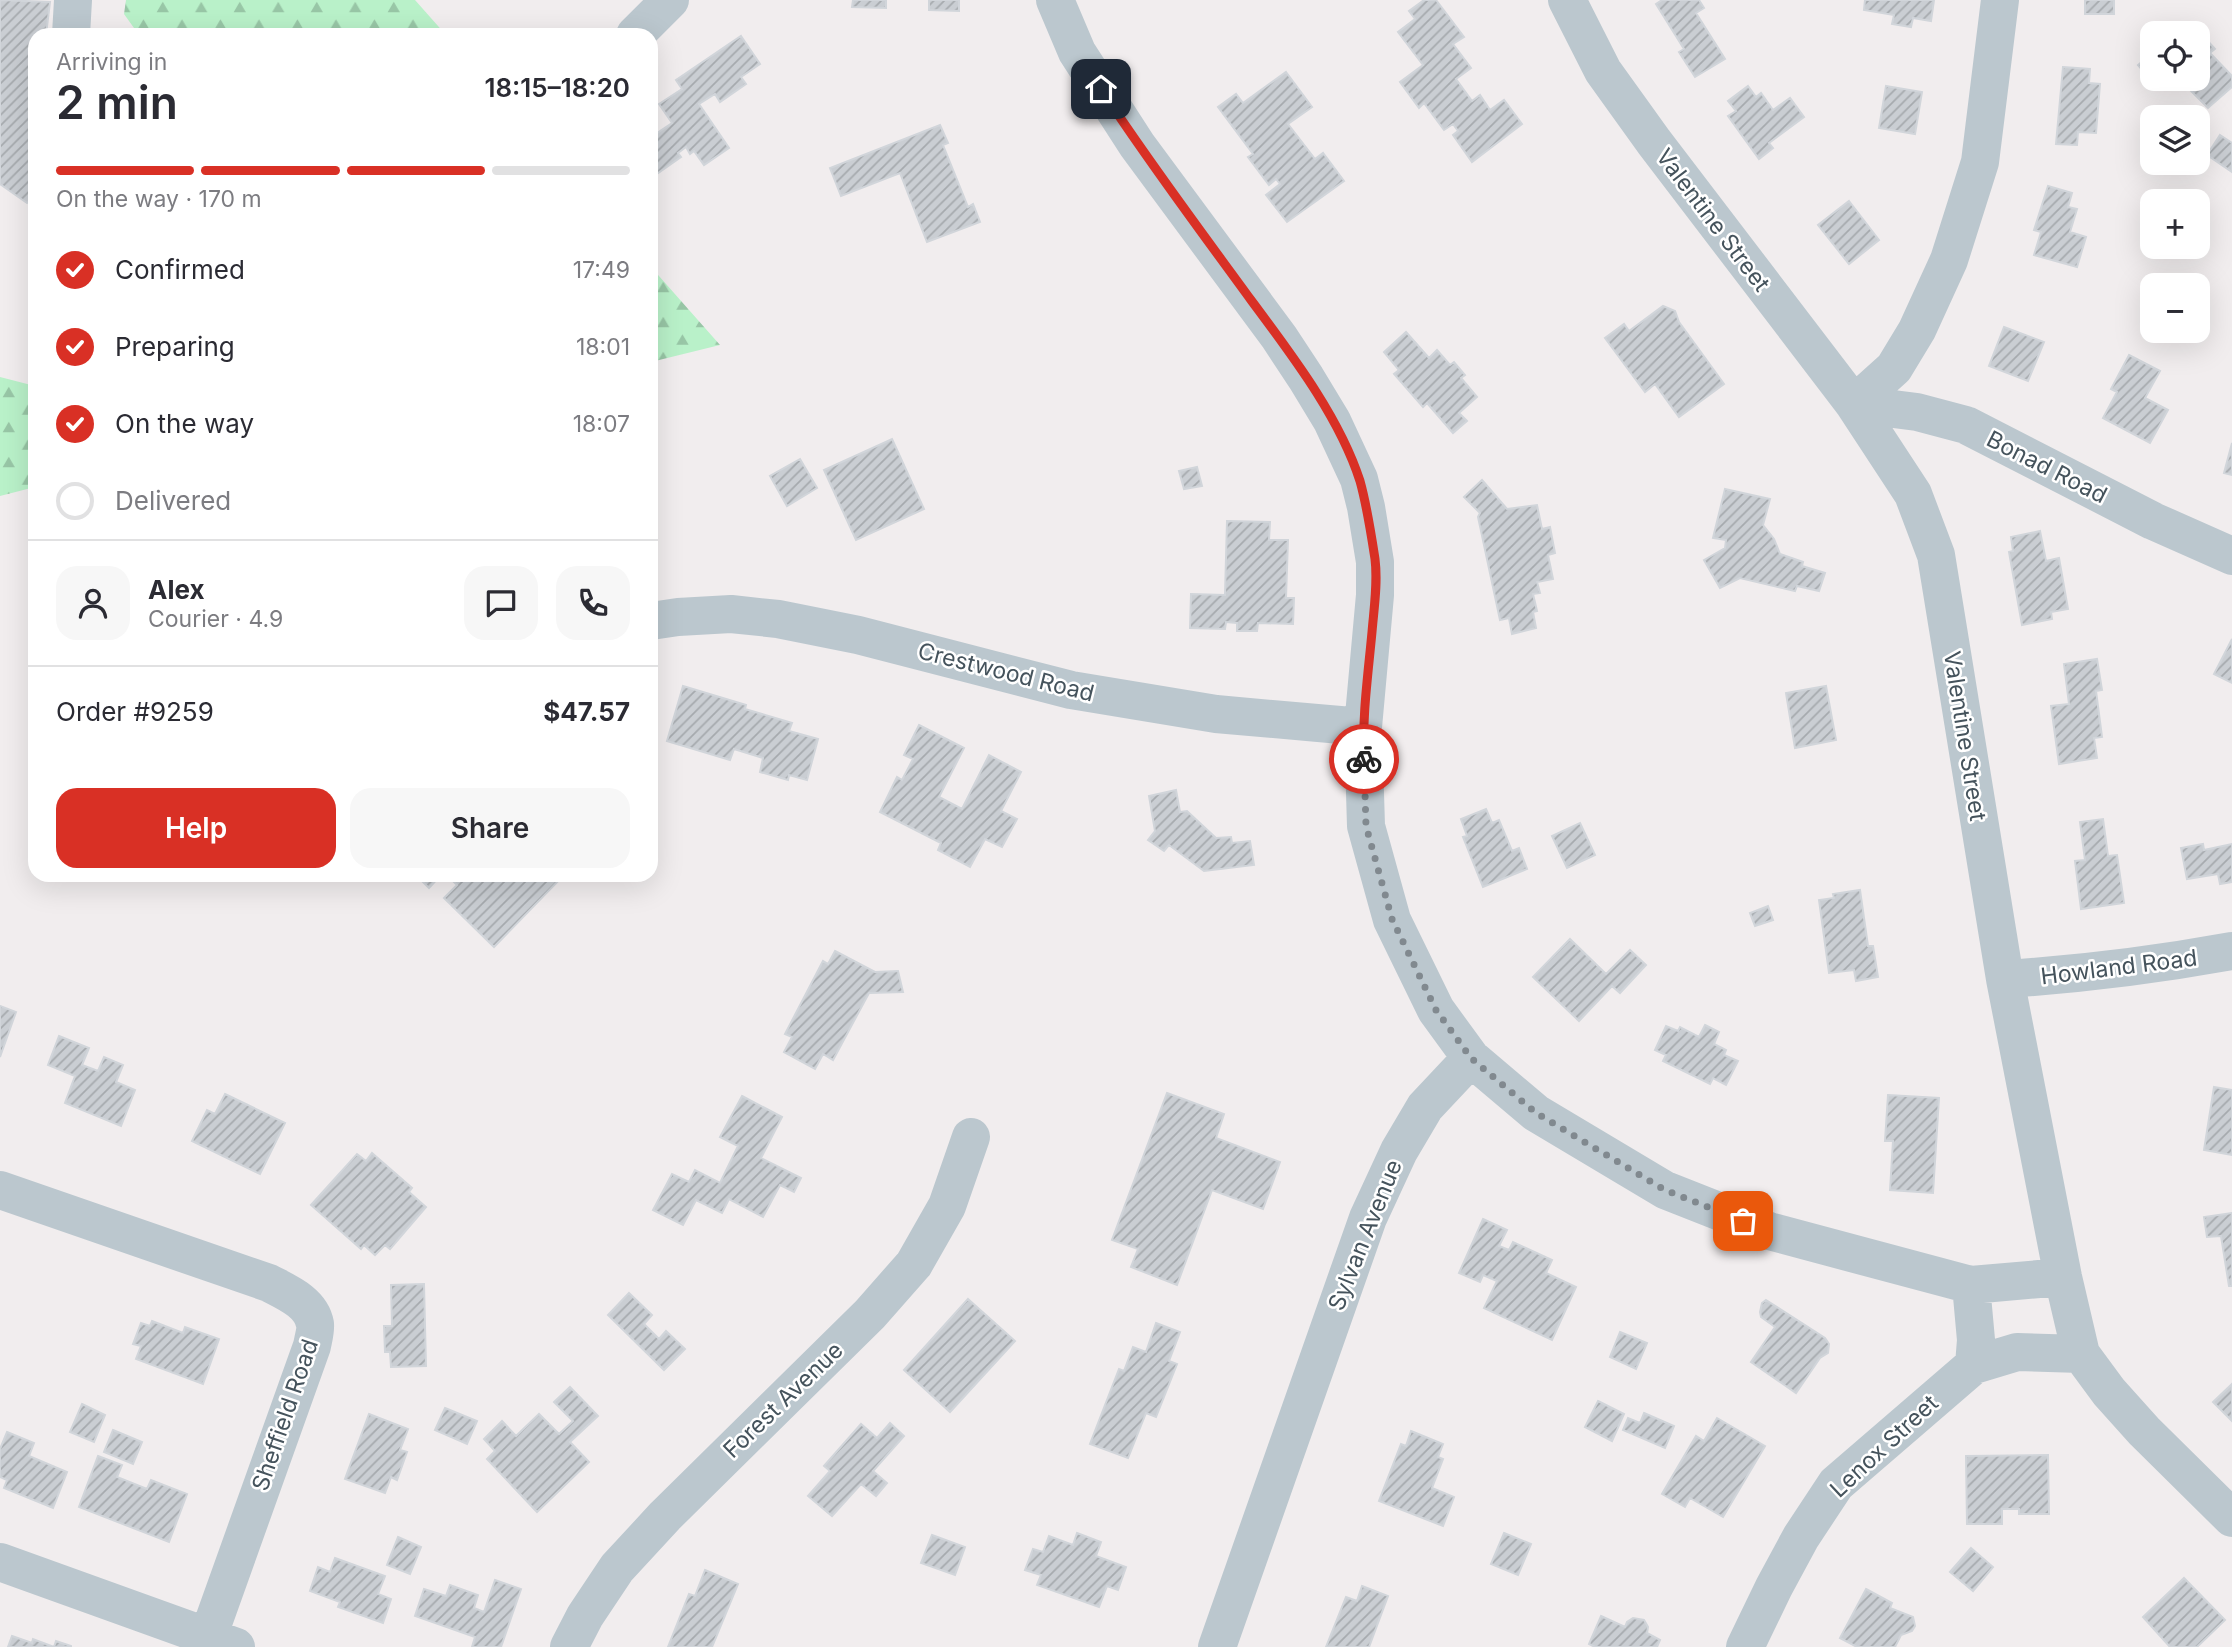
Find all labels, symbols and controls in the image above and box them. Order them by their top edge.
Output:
map controls [2140,21,2210,343]
button: locate [2140,21,2210,91]
text: Arriving in [56,48,167,76]
pin [1071,59,1131,119]
icon: home [1082,70,1120,108]
text: 18:15–18:20 [484,72,630,103]
text: 2 min [56,74,178,130]
button: layers [2140,105,2210,175]
street label: Valentine Street [1650,143,1776,297]
text: On the way · 170 m [56,185,262,213]
button: + [2140,189,2210,259]
icon: check [56,251,94,289]
text: Confirmed [115,254,245,285]
text: 17:49 [573,256,630,284]
button: − [2140,273,2210,343]
icon: check [56,328,94,366]
text: Preparing [115,331,235,362]
text: 18:01 [576,333,630,361]
icon: check [56,405,94,443]
text: On the way [115,408,254,439]
text: 18:07 [573,410,630,438]
street label: Bonad Road [1982,425,2112,509]
text: Delivered [115,485,231,516]
button: person [56,566,130,640]
button: chat [464,566,538,640]
button: phone [556,566,630,640]
text: Alex [148,574,205,605]
text: Courier · 4.9 [148,605,283,633]
street label: Crestwood Road [915,637,1097,707]
street label: Valentine Street [1938,649,1992,823]
text: Order #9259 [56,696,214,727]
text: $47.57 [543,696,630,727]
courier [1329,724,1399,794]
icon: bike [1345,740,1383,778]
button: Help [56,788,336,868]
button: Share [350,788,630,868]
street label: Howland Road [2039,944,2199,990]
street label: Sylvan Avenue [1322,1156,1408,1314]
pin [1713,1191,1773,1251]
icon: bag [1724,1202,1762,1240]
street label: Sheffield Road [246,1336,324,1494]
street label: Forest Avenue [717,1336,849,1464]
street label: Lenox Street [1824,1389,1944,1503]

